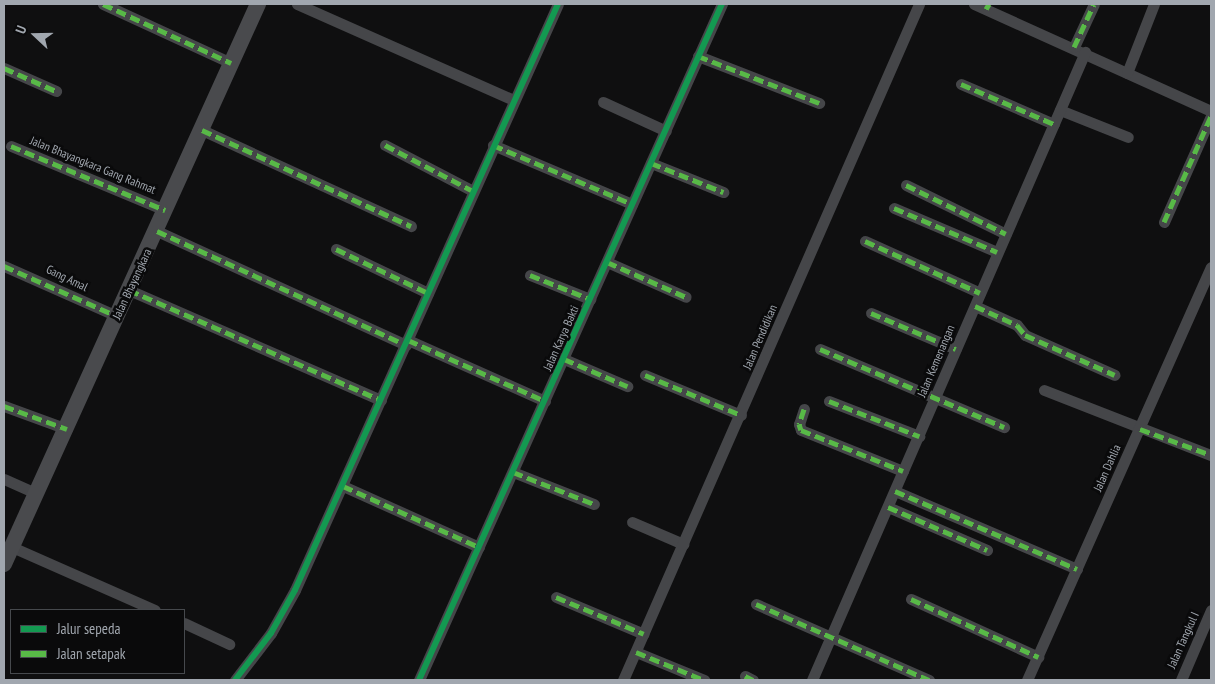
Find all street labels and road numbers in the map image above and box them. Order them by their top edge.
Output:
street label: Jalan Bhayangkara Gang Rahmat [28,133,158,197]
street label: Jalan Bhayangkara [109,246,155,322]
street label: Gang Amal [44,262,90,294]
street label: Jalan Karya Bakti [540,303,582,373]
street label: Jalan Pendidikan [740,303,780,371]
street label: Jalan Kemenangan [914,323,958,399]
street label: Jalan Dahlia [1090,442,1124,494]
street label: Jalan Tangkul I [1164,609,1202,671]

